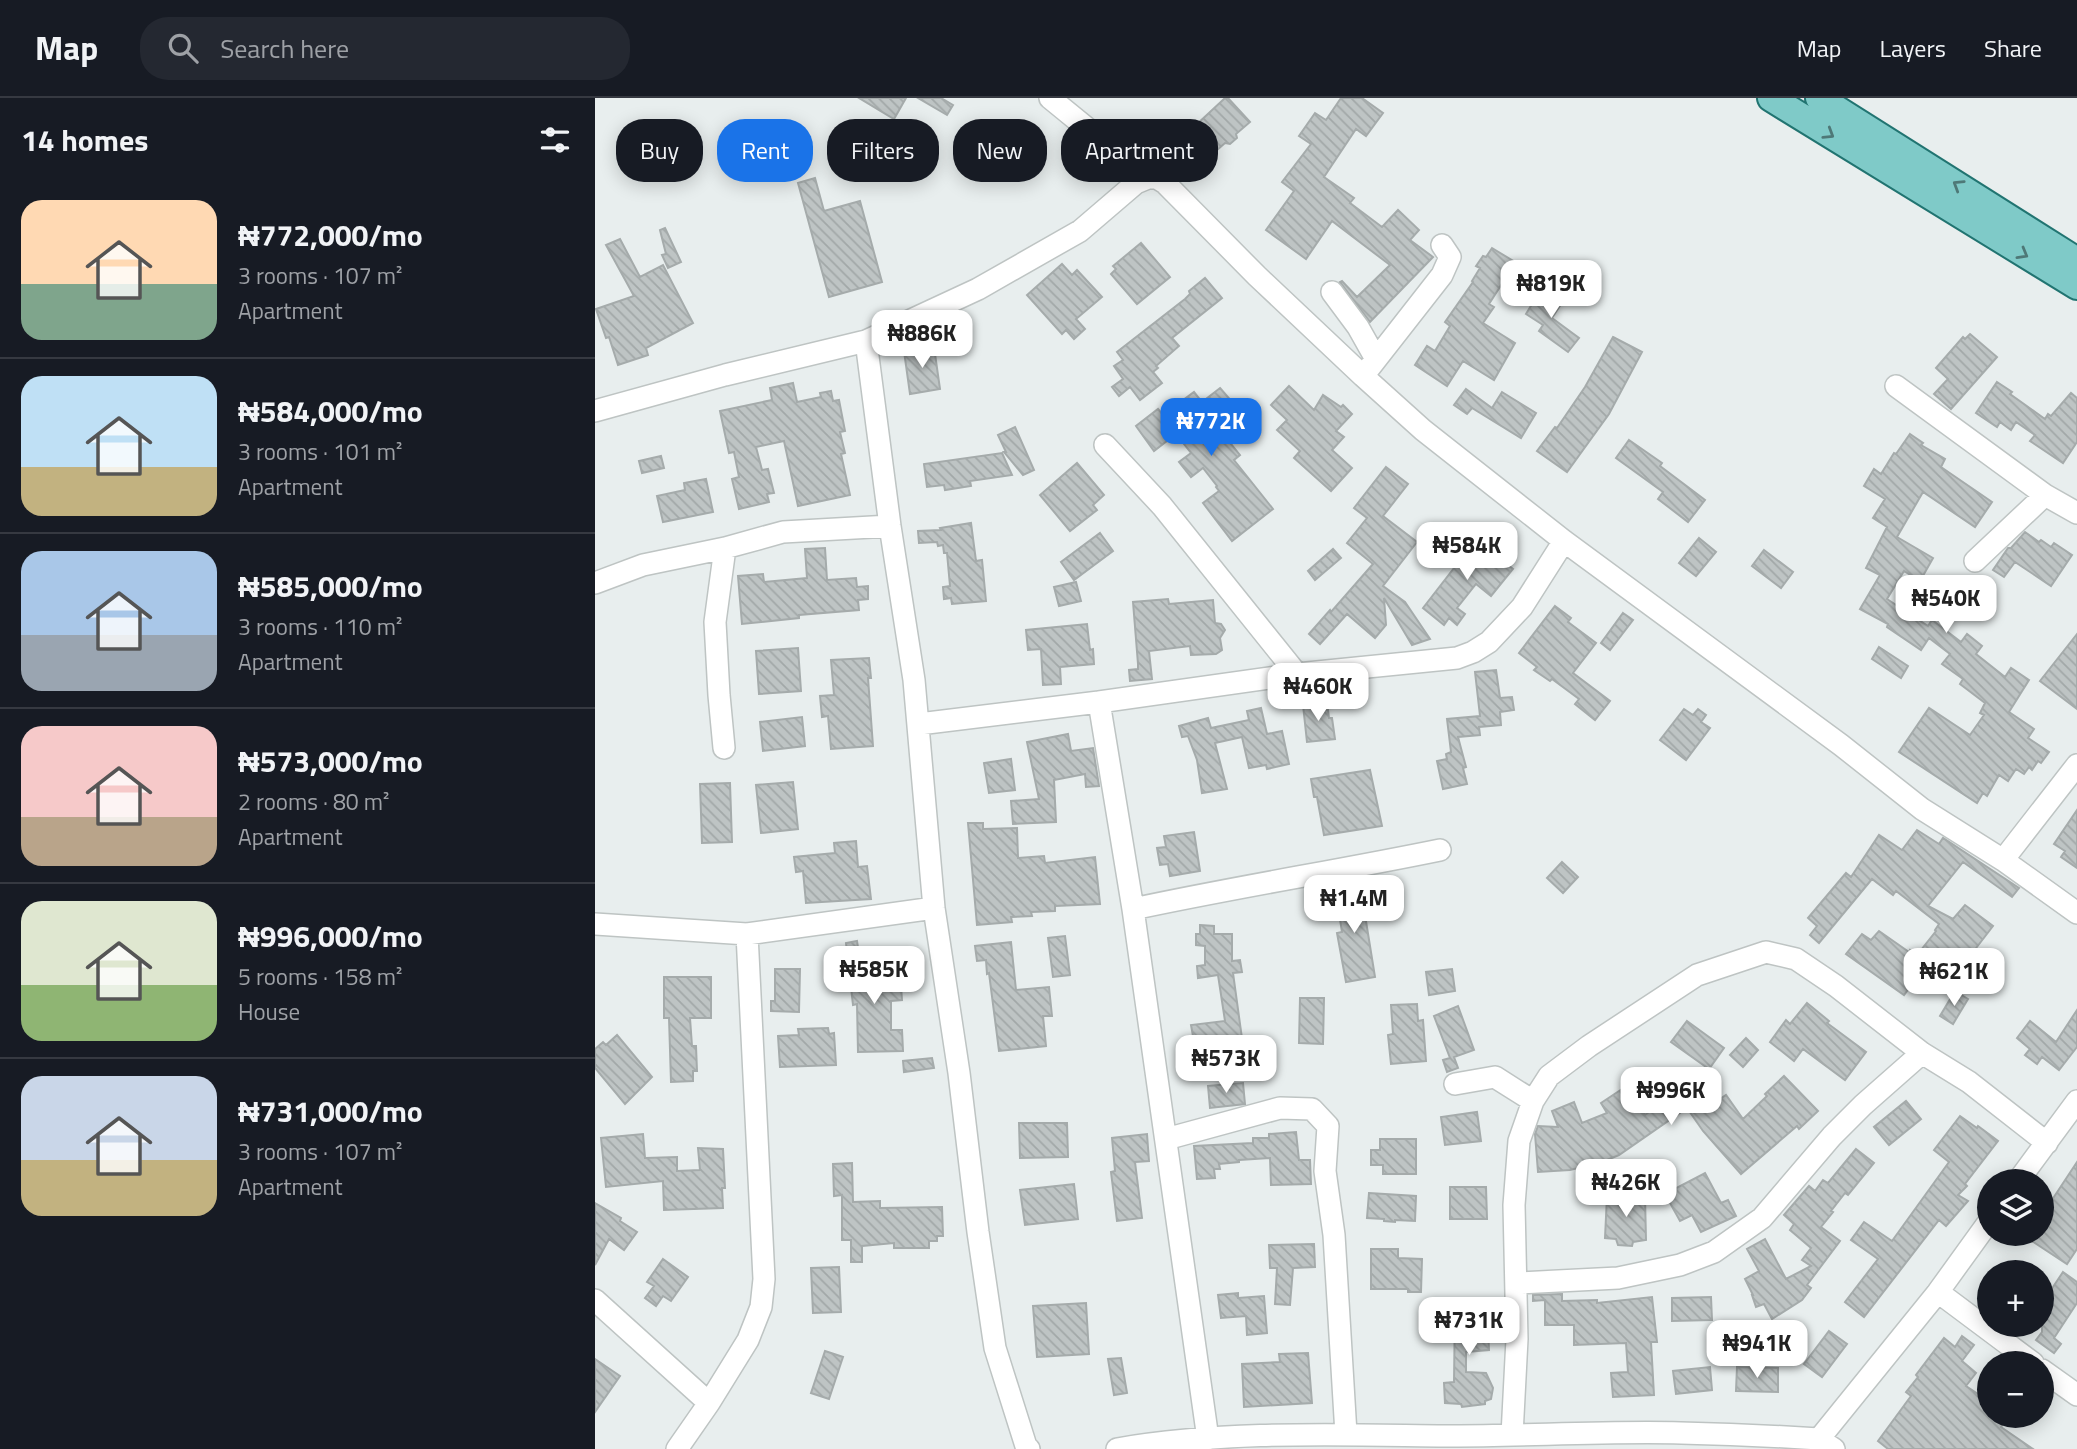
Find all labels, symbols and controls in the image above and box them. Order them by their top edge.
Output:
search box [140,17,630,80]
text: Map [35,23,98,73]
icon: search [164,29,202,67]
text: Search here [220,29,349,68]
text: Map [1797,30,1842,66]
text: Layers [1880,30,1946,66]
text: Share [1984,30,2042,66]
text: 14 homes [21,117,148,163]
chip: Buy [616,119,703,182]
chip: Rent [717,119,813,182]
chip: Filters [827,119,939,182]
chip: New [953,119,1047,182]
chip: Apartment [1061,119,1218,182]
icon: filters [536,121,574,159]
one-way arrow [1822,126,1835,139]
one-way arrow [1952,180,1965,193]
text: ₦772,000/mo [238,212,423,258]
icon: home [77,228,161,312]
one-way arrow [2015,245,2028,258]
text: 3 rooms · 107 m² [238,258,402,293]
pin: ₦819K [1502,260,1600,320]
text: ₦819K [1517,265,1585,300]
text: Apartment [238,293,343,328]
pin: ₦886K [873,310,971,370]
text: ₦886K [888,315,956,350]
text: ₦584,000/mo [238,388,423,434]
pin: ₦772K [1162,398,1260,458]
text: ₦772K [1177,403,1245,438]
icon: home [77,404,161,488]
text: 3 rooms · 101 m² [238,434,402,469]
text: Apartment [238,469,343,504]
pin: ₦584K [1418,522,1516,582]
text: ₦584K [1433,527,1501,562]
text: ₦585,000/mo [238,563,423,609]
pin: ₦540K [1897,575,1995,635]
icon: home [77,579,161,663]
text: ₦540K [1912,580,1980,615]
text: 3 rooms · 110 m² [238,609,402,644]
text: Apartment [238,644,343,679]
pin: ₦460K [1269,664,1367,723]
text: ₦460K [1284,668,1352,703]
text: ₦573,000/mo [238,738,423,784]
icon: home [77,754,161,838]
text: 2 rooms · 80 m² [238,784,389,819]
text: Apartment [238,819,343,854]
pin: ₦1.4M [1305,876,1403,935]
text: ₦1.4M [1320,880,1388,915]
text: ₦996,000/mo [238,913,423,959]
icon: home [77,929,161,1013]
pin: ₦585K [825,946,923,1006]
pin: ₦621K [1905,948,2003,1008]
text: ₦585K [840,951,908,986]
text: ₦621K [1920,953,1988,988]
text: 5 rooms · 158 m² [238,959,402,994]
text: House [238,994,300,1029]
pin: ₦573K [1177,1035,1275,1095]
text: ₦573K [1192,1040,1260,1075]
pin: ₦996K [1622,1068,1720,1127]
text: ₦996K [1637,1072,1705,1107]
text: ₦731,000/mo [238,1088,423,1134]
icon: home [77,1104,161,1188]
text: 3 rooms · 107 m² [238,1134,402,1169]
pin: ₦426K [1577,1160,1675,1219]
text: ₦426K [1592,1164,1660,1199]
text: Apartment [238,1169,343,1204]
map controls [1977,1169,2054,1428]
button: layers [1977,1169,2054,1246]
button: + [1977,1260,2054,1337]
pin: ₦731K [1420,1298,1518,1357]
text: ₦731K [1435,1302,1503,1337]
pin: ₦941K [1708,1320,1806,1380]
text: ₦941K [1723,1325,1791,1360]
button: − [1977,1351,2054,1428]

